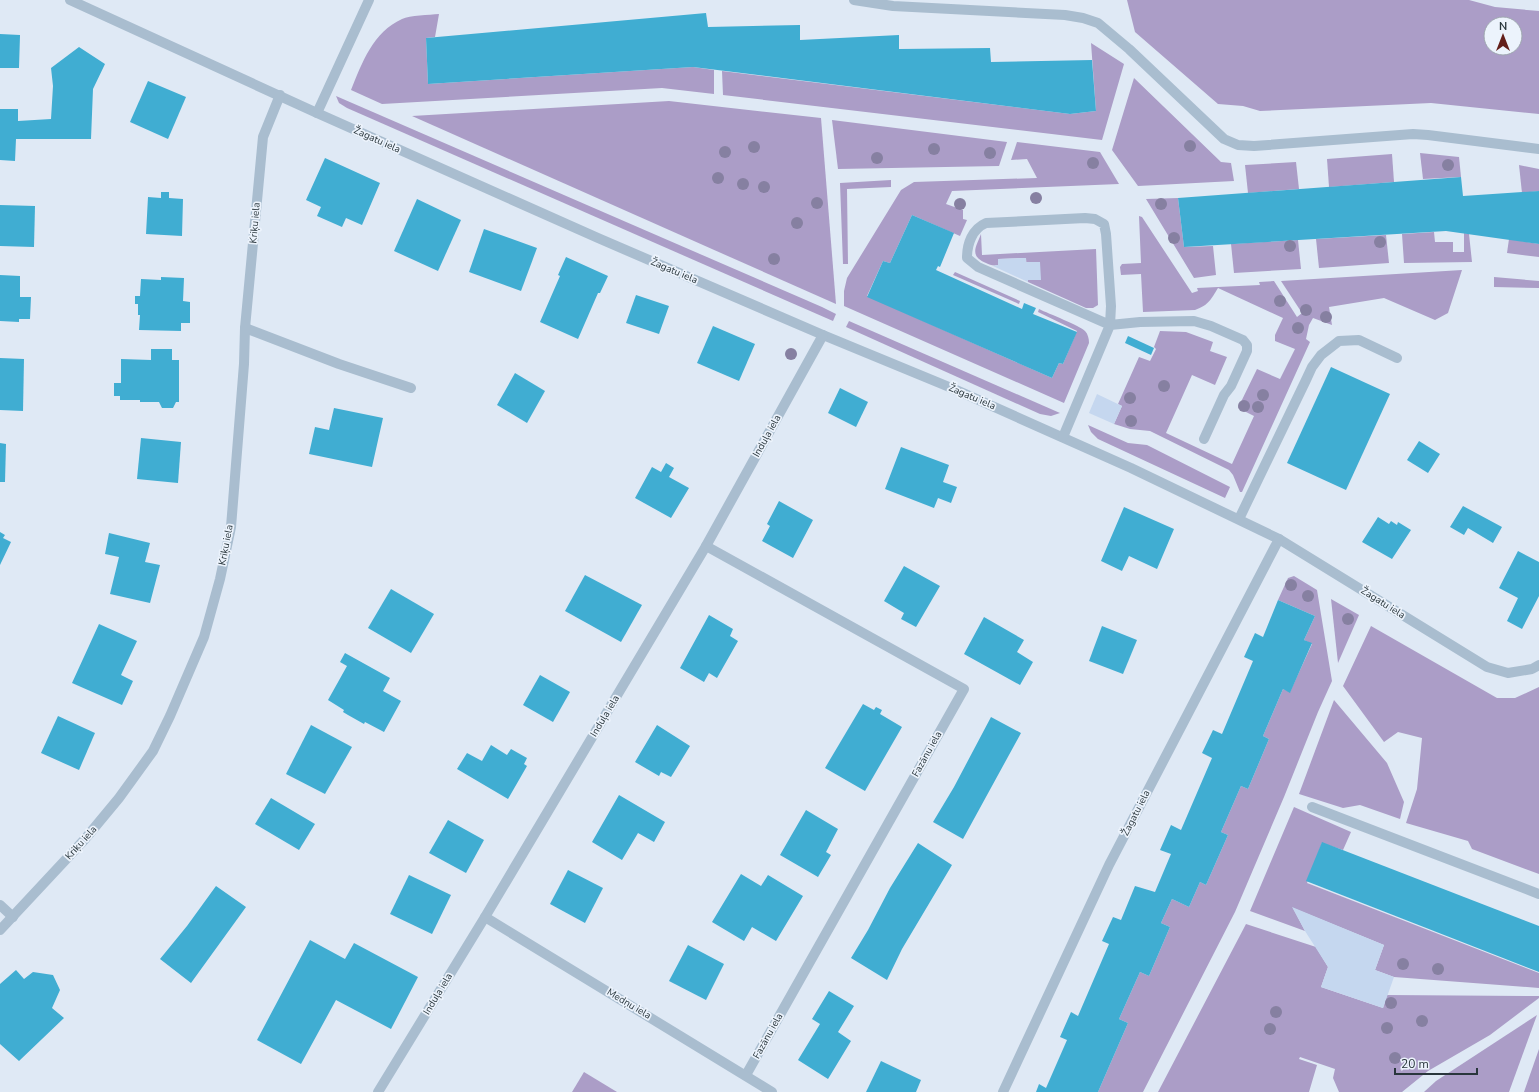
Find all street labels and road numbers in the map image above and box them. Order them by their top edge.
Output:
street label: Žagatu iela [351,123,403,157]
street label: Kriķu iela [246,202,264,244]
street label: Žagatu iela [648,255,700,287]
street label: Žagatu iela [946,381,998,413]
street label: Induļa iela [750,412,784,460]
street label: Kriķu iela [215,523,237,567]
street label: Žagatu iela [1358,584,1408,622]
street label: Induļa iela [587,692,623,740]
street label: Fazānu iela [909,729,945,779]
street label: Žagatu iela [1118,788,1154,838]
street label: Kriķu iela [62,823,100,863]
street label: Induļa iela [420,970,456,1018]
street label: Medņu iela [604,985,654,1023]
street label: Fazānu iela [750,1011,786,1061]

